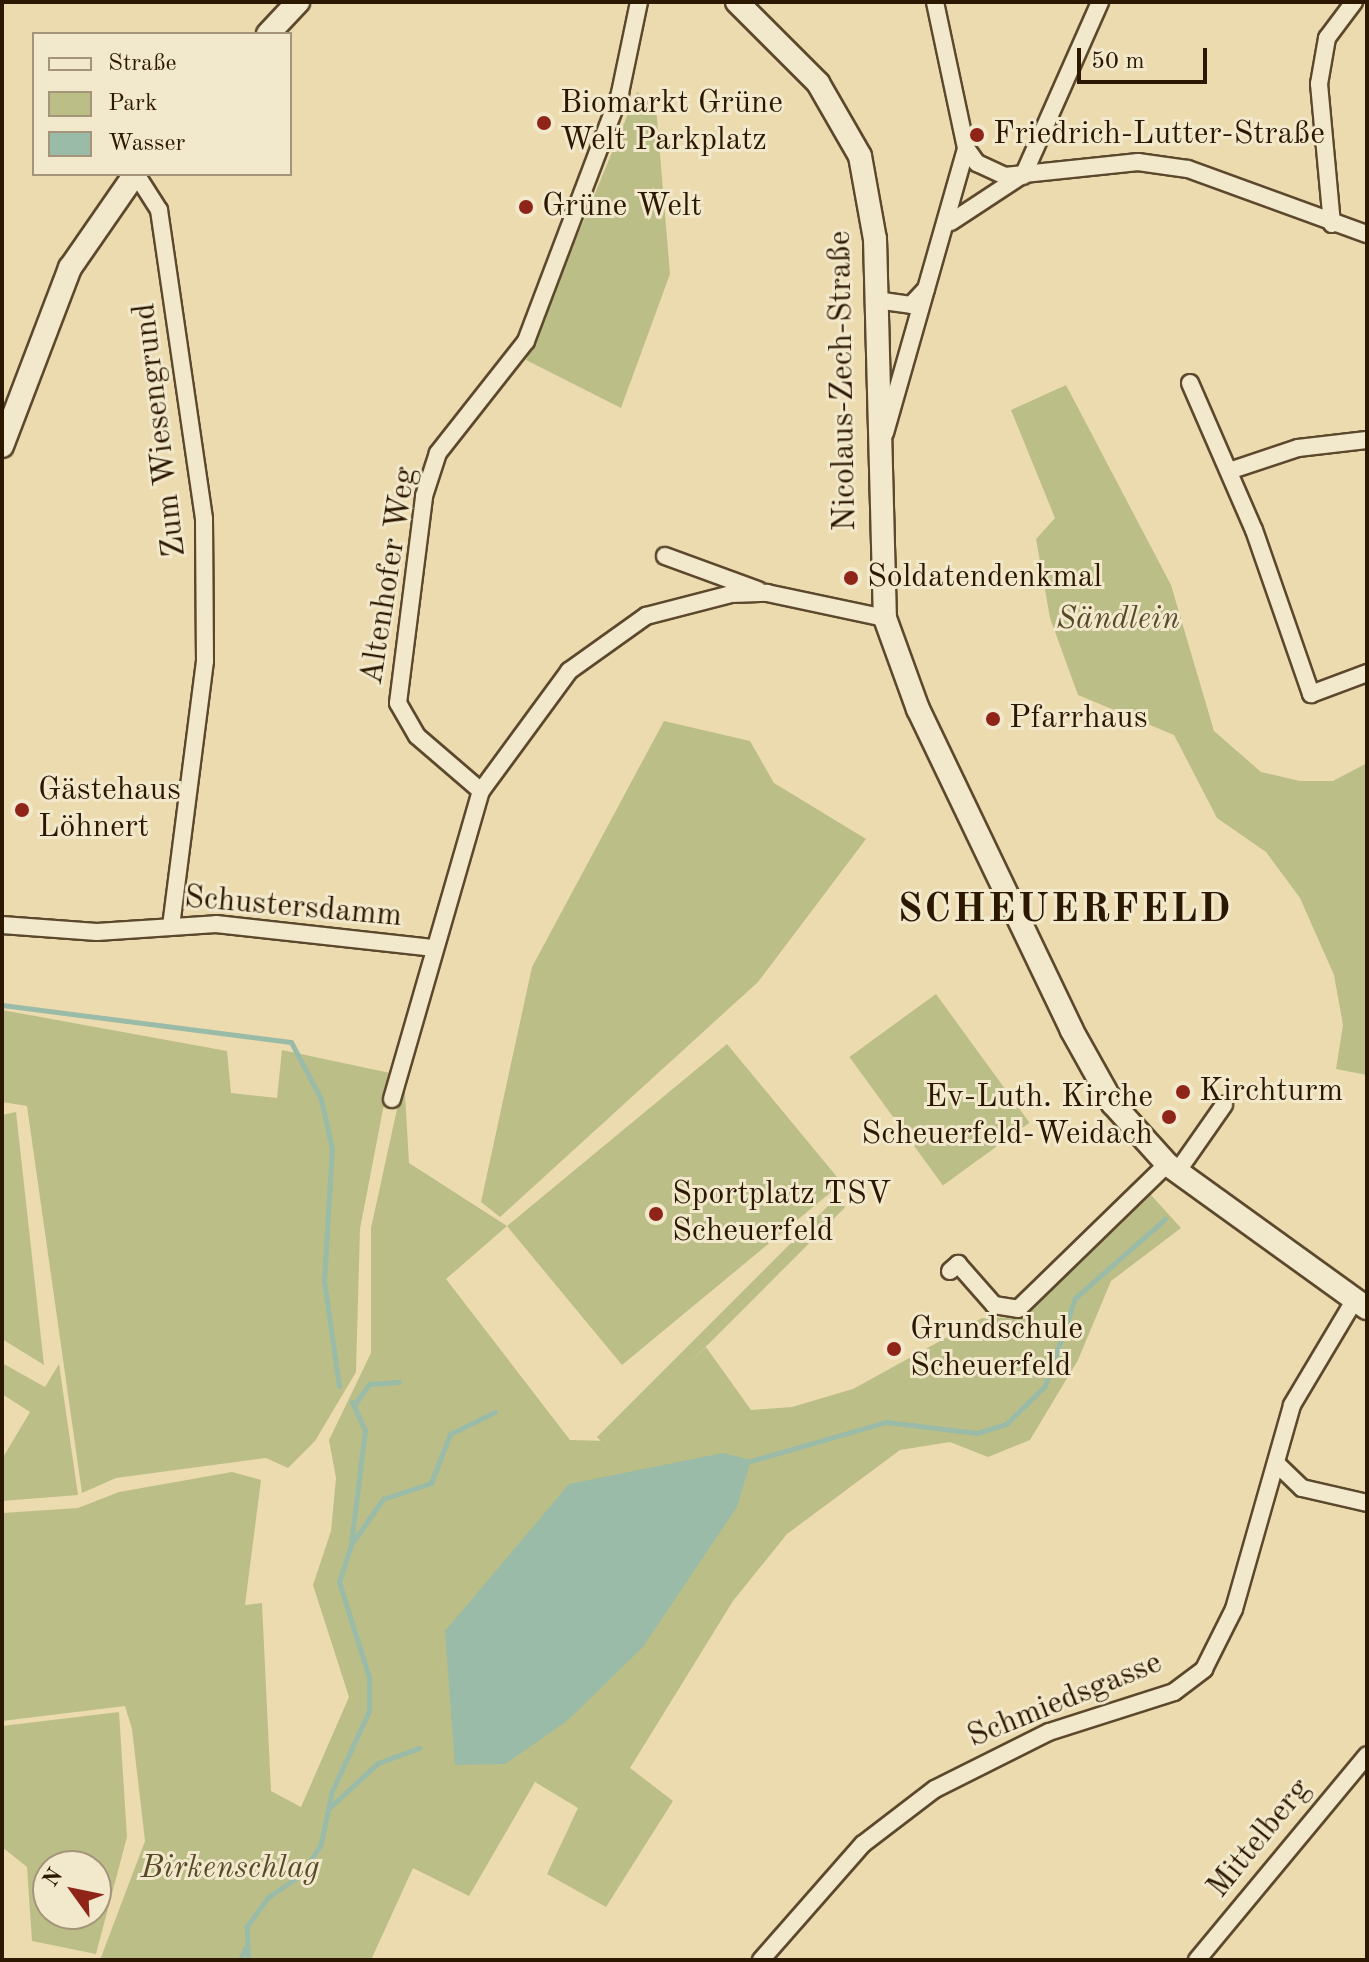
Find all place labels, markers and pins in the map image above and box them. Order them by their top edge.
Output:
place label: Biomarkt Grüne Welt Parkplatz [560,86,783,161]
marker: Biomarkt Grüne Welt Parkplatz [535,114,553,132]
place label: Friedrich-Lutter-Straße [993,116,1325,154]
marker: Friedrich-Lutter-Straße [968,126,986,144]
place label: Grüne Welt [542,188,702,226]
marker: Grüne Welt [517,198,535,216]
place label: Soldatendenkmal [867,559,1102,597]
marker: Soldatendenkmal [842,569,860,587]
place label: Pfarrhaus [1009,700,1148,738]
marker: Pfarrhaus [984,710,1002,728]
place label: Gästehaus Löhnert [38,773,181,848]
marker: Gästehaus Löhnert [13,801,31,819]
place label: Kirchturm [1199,1073,1343,1111]
place label: Ev-Luth. Kirche Scheuerfeld-Weidach [861,1080,1153,1155]
marker: Kirchturm [1174,1083,1192,1101]
marker: Ev-Luth. Kirche Scheuerfeld-Weidach [1160,1108,1178,1126]
place label: Sportplatz TSV Scheuerfeld [672,1177,891,1252]
marker: Sportplatz TSV Scheuerfeld [647,1205,665,1223]
place label: Grundschule Scheuerfeld [910,1312,1083,1387]
marker: Grundschule Scheuerfeld [885,1340,903,1358]

